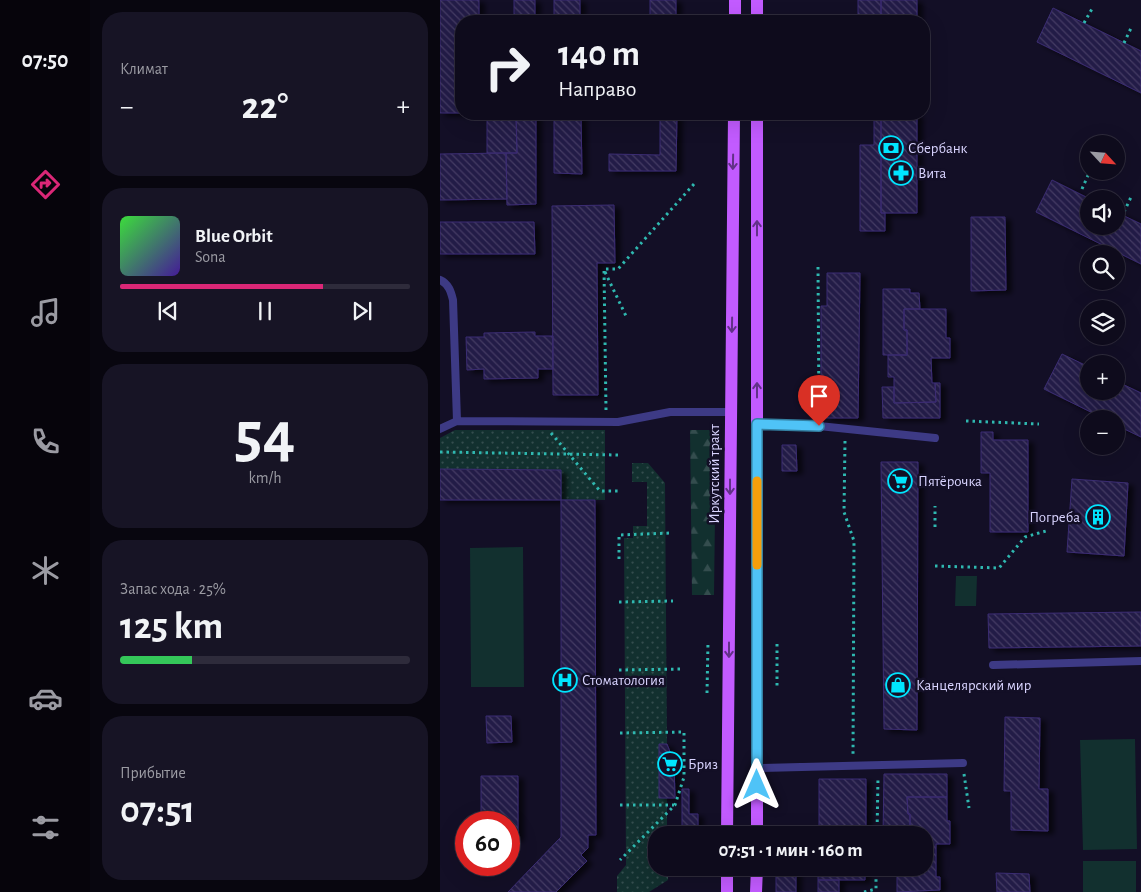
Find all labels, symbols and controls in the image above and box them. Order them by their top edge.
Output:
icon: right [475,35,540,100]
text: 140 m [558,37,640,72]
text: 07:50 [22,49,68,71]
text: Климат [120,61,168,77]
text: Направо [558,78,636,100]
text: 22° [242,88,288,126]
text: − [120,93,133,121]
text: + [397,93,410,121]
bank icon: Сбербанк [878,135,904,161]
north arrow [1080,135,1125,180]
map controls [1080,135,1125,455]
place label: Сбербанк [908,141,968,156]
one-way arrow [729,154,738,170]
pharmacy icon: Вита [888,160,914,186]
place label: Вита [918,166,946,181]
icon: directions [28,167,63,202]
button: sound [1080,190,1125,235]
one-way arrow [752,220,762,236]
text: Blue Orbit [195,227,273,246]
button: search [1080,245,1125,290]
text: Sona [195,249,226,265]
icon: music [28,295,63,330]
icon: previous [154,297,182,325]
icon: pause [251,297,279,325]
icon: next [348,297,376,325]
button: layers [1080,300,1125,345]
one-way arrow [727,316,737,333]
button: + [1080,355,1125,400]
pin [798,375,840,426]
one-way arrow [752,382,762,398]
icon: arrive [805,382,833,410]
text: 54 [235,404,295,469]
button: − [1080,410,1125,455]
icon: phone [28,424,63,459]
street label: Иркутский тракт [707,424,722,524]
supermarket icon: Пятёрочка [887,468,913,494]
text: km/h [248,470,282,486]
place label: Пятёрочка [918,474,982,489]
one-way arrow [725,479,735,495]
building icon: Погреба [1085,504,1111,530]
place label: Погреба [1029,510,1080,525]
icon: climate [28,553,63,588]
text: Запас хода · 25% [120,581,226,597]
text: 125 km [120,608,223,646]
one-way arrow [724,642,734,658]
hospital icon: Стоматология [552,667,578,693]
shop icon: Канцелярский мир [885,672,911,698]
place label: Стоматология [582,673,665,688]
place label: Канцелярский мир [916,678,1032,693]
icon: car [28,681,63,716]
supermarket icon: Бриз [657,751,683,777]
place label: Бриз [688,757,718,772]
position arrow [730,758,782,810]
text: Прибытие [120,765,186,781]
text: 07:51 [120,792,195,830]
icon: filters [28,810,63,845]
speed limit sign: 60 [455,811,520,876]
text: 07:51 · 1 мин · 160 m [718,841,863,860]

